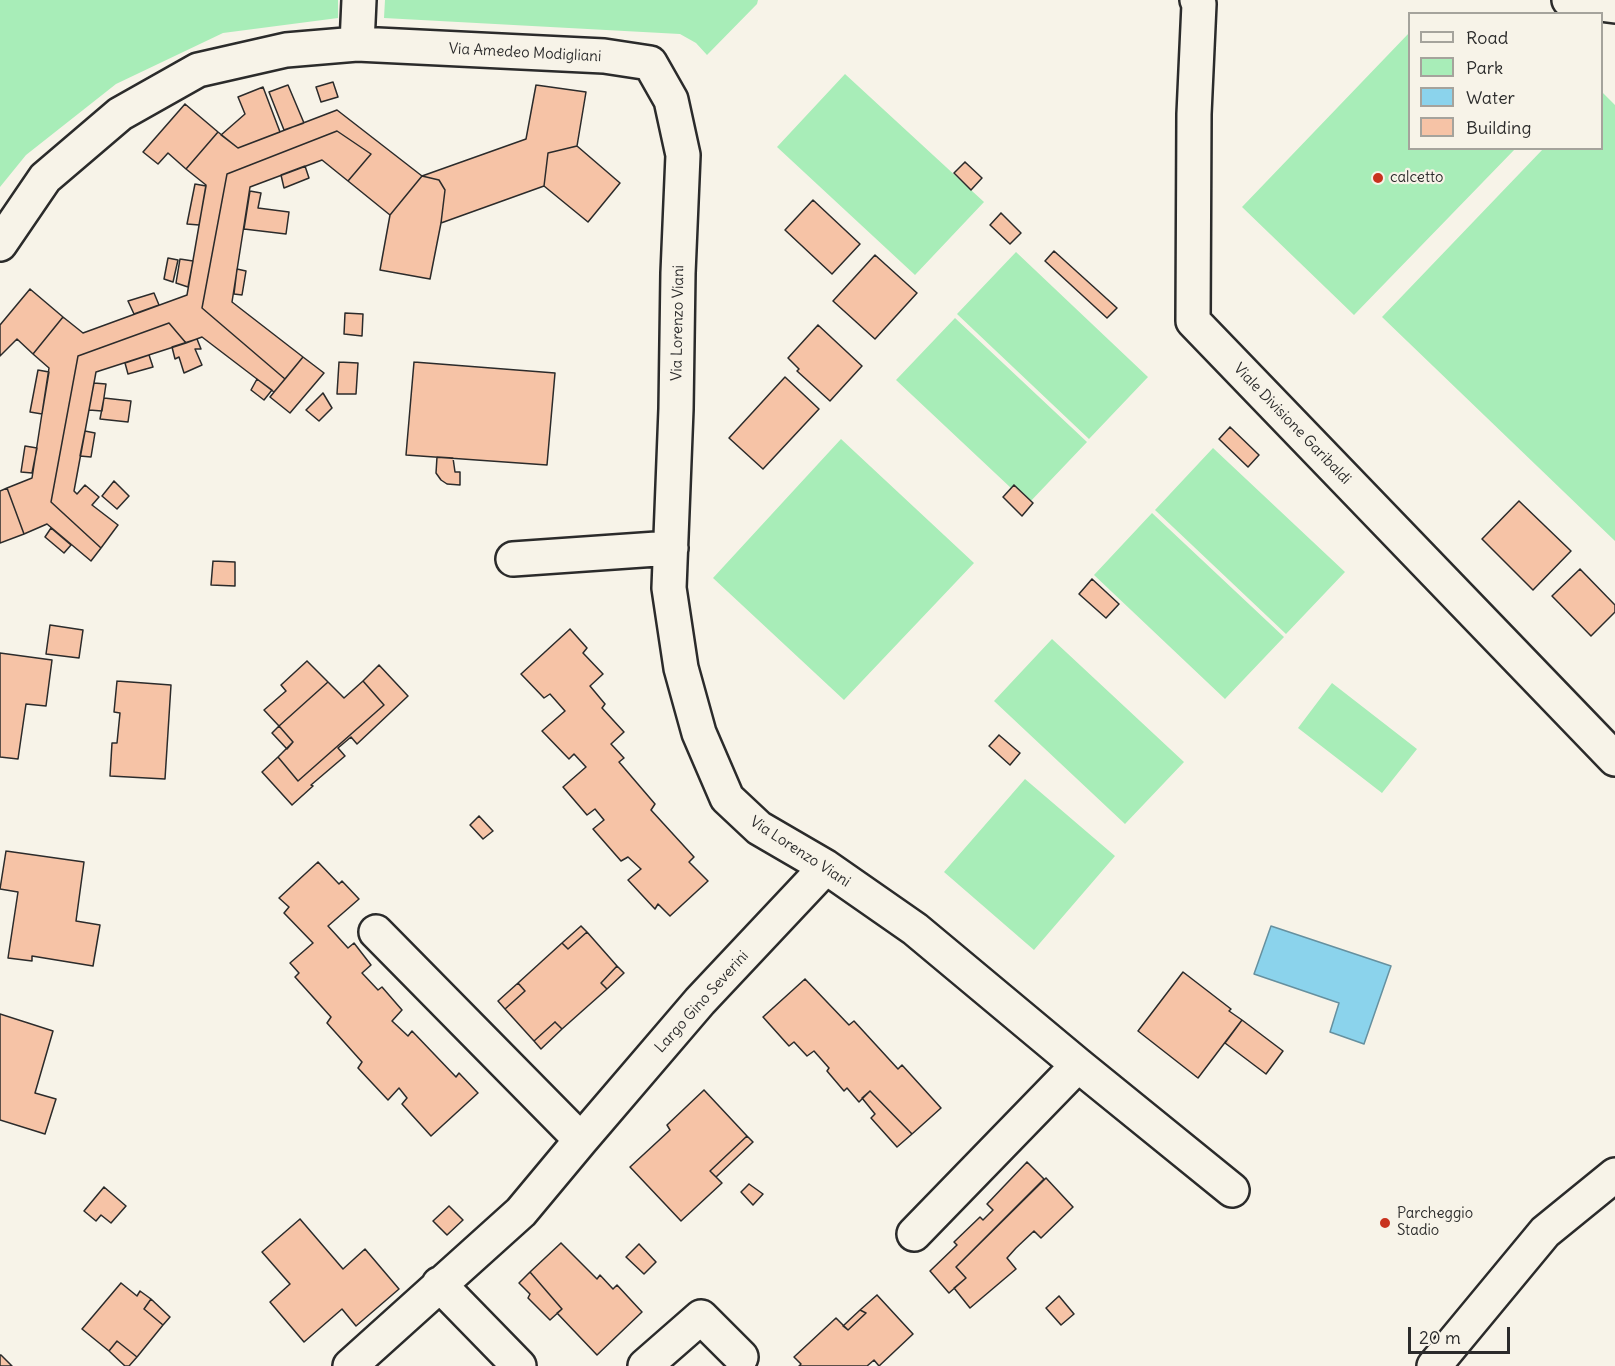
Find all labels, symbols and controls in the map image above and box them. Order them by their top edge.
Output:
legend [1408,12,1603,150]
text: Road [1466,26,1508,49]
street label: Via Amedeo Modigliani [448,40,602,66]
text: Park [1466,56,1503,79]
text: Water [1466,86,1515,109]
text: Building [1466,116,1531,139]
place label: calcetto [1390,169,1443,187]
marker: calcetto [1371,171,1385,185]
street label: Via Lorenzo Viani [668,265,688,381]
street label: Viale Divisione Garibaldi [1230,360,1354,488]
street label: Via Lorenzo Viani [746,813,854,891]
street label: Largo Gino Severini [651,947,753,1057]
place label: Parcheggio Stadio [1397,1205,1473,1240]
marker: Parcheggio Stadio [1378,1216,1392,1230]
scale bar [1411,1315,1513,1353]
text: 20 m [1419,1326,1461,1349]

